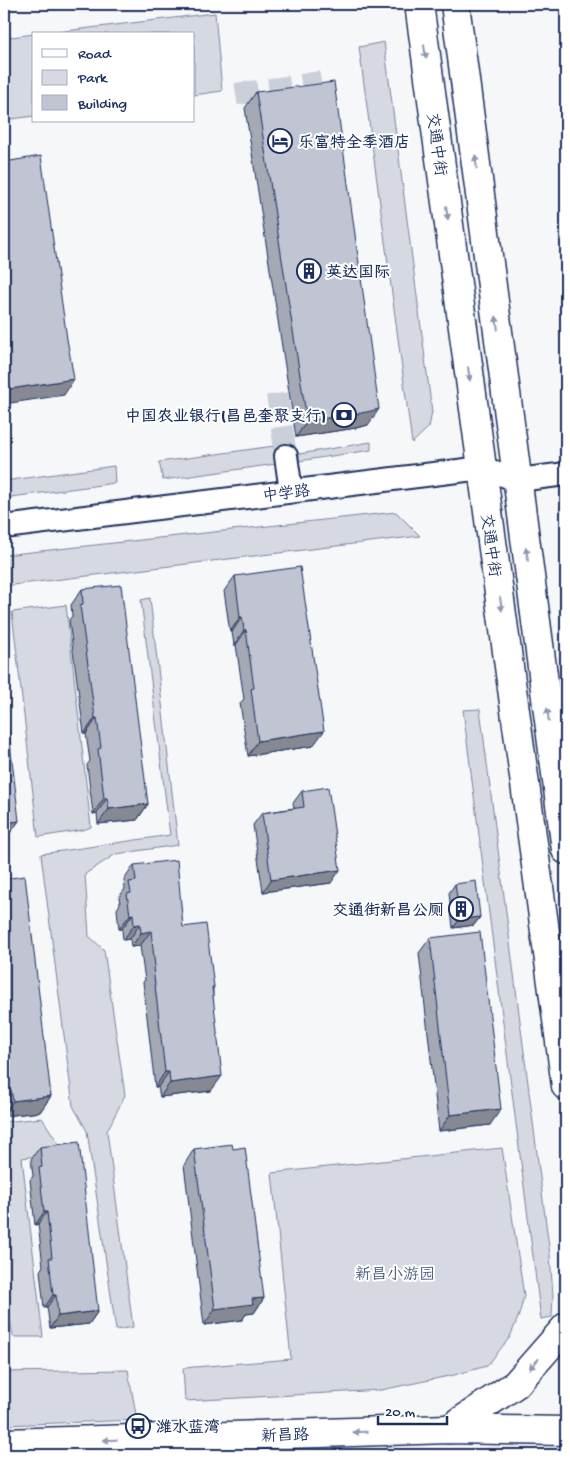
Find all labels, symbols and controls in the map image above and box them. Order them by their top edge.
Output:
legend [32,32,195,122]
one-way arrow [421,44,429,60]
text: Road [78,46,112,64]
text: Park [77,70,108,88]
text: Building [77,96,127,114]
street label: 交通中街 [421,111,450,178]
hotel icon: 乐富特全季酒店 [267,128,293,154]
place label: 乐富特全季酒店 [298,133,410,154]
one-way arrow [472,154,480,170]
one-way arrow [443,205,451,221]
building icon: 英达国际 [296,258,322,284]
place label: 英达国际 [326,263,390,284]
one-way arrow [493,315,501,331]
one-way arrow [465,366,473,382]
bank icon: 中国农业银行(昌邑奎聚支行) [331,402,357,428]
place label: 中国农业银行(昌邑奎聚支行) [125,407,326,428]
street label: 中学路 [261,481,311,508]
street label: 交通中街 [475,512,504,579]
one-way arrow [523,546,531,562]
one-way arrow [497,597,505,613]
one-way arrow [544,707,552,723]
building icon: 交通街新昌公厕 [448,896,474,922]
place label: 交通街新昌公厕 [332,901,444,922]
park label: 新昌小游园 [355,1266,435,1286]
one-way arrow [528,1358,540,1370]
scale bar [378,1394,446,1426]
text: 20 m [385,1404,415,1422]
bus stop icon: 潍水蓝湾 [125,1413,151,1439]
place label: 潍水蓝湾 [156,1418,220,1439]
street label: 新昌路 [261,1425,309,1448]
one-way arrow [352,1428,368,1436]
one-way arrow [102,1436,118,1444]

